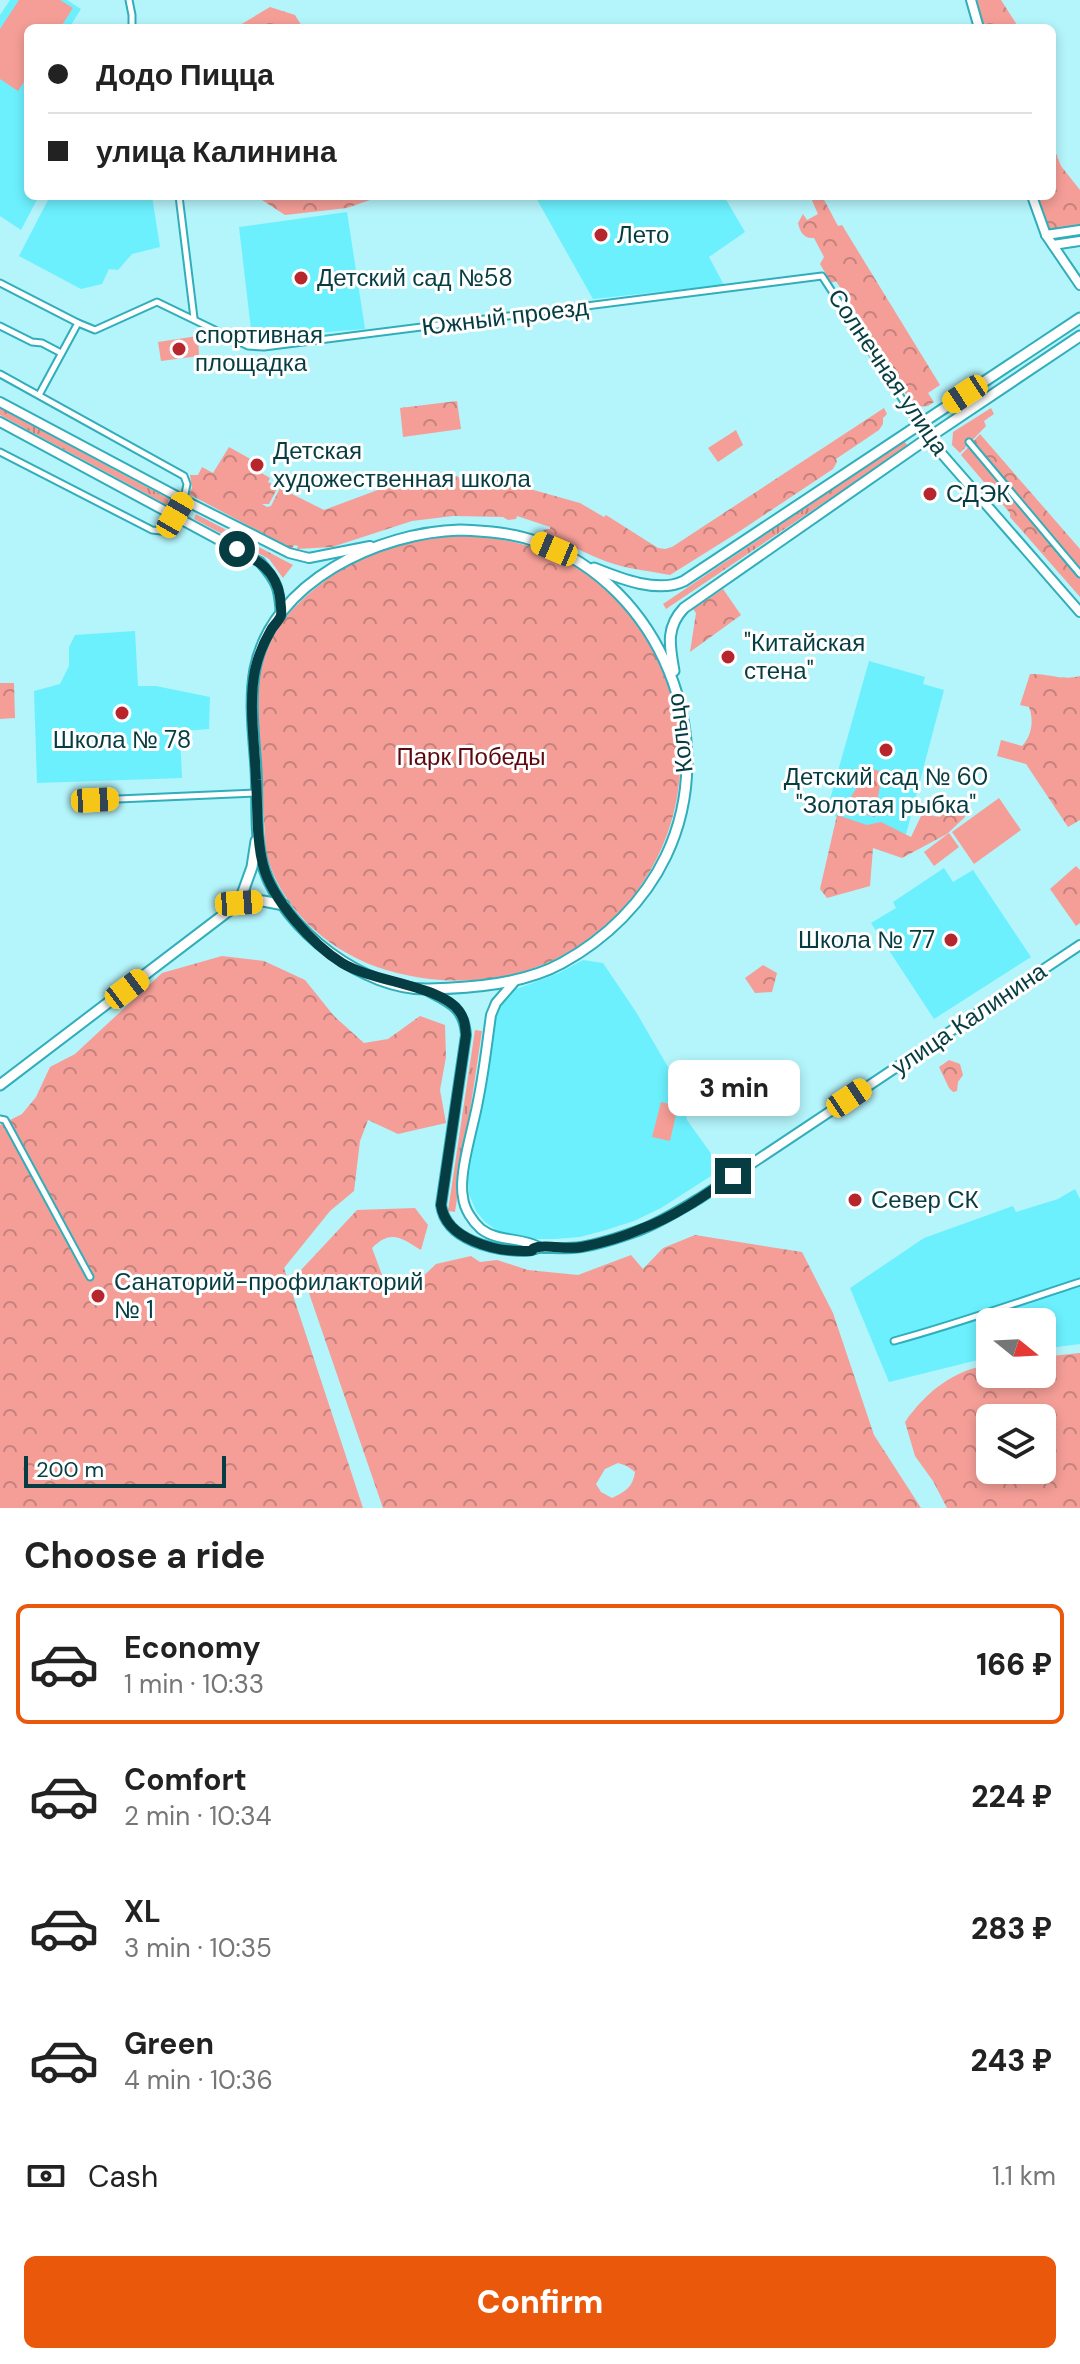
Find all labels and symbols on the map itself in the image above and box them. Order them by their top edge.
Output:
place label: Лето [617,219,669,250]
marker: Лето [592,226,610,244]
place label: Детский сад №58 [317,262,513,293]
marker: Детский сад №58 [292,269,310,287]
street label: Солнечная улица [821,282,956,462]
street label: Южный проезд [420,291,590,342]
place label: спортивная площадка [195,319,323,378]
marker: спортивная площадка [170,340,188,358]
car [938,371,992,417]
place label: Детская художественная школа [273,435,532,494]
marker: Детская художественная школа [248,456,266,474]
place label: СДЭК [946,478,1010,509]
marker: СДЭК [921,485,939,503]
car [153,488,197,542]
car [527,529,581,569]
route start [219,531,255,567]
place label: "Китайская стена" [744,627,865,686]
marker: "Китайская стена" [719,648,737,666]
street label: Кольцо [659,691,700,775]
marker: Школа № 78 [113,704,131,722]
place label: Школа № 78 [53,724,191,755]
park label: Парк Победы [397,741,545,772]
marker: Детский сад № 60 "Золотая рыбка" [877,741,895,759]
place label: Детский сад № 60 "Золотая рыбка" [784,761,988,820]
car [70,787,120,813]
car [214,889,264,917]
place label: Школа № 77 [798,924,935,955]
marker: Школа № 77 [942,931,960,949]
street label: улица Калинина [885,955,1053,1082]
car [101,965,153,1013]
callout: 3 min [667,1060,799,1116]
car [822,1075,876,1121]
route end [715,1158,751,1194]
place label: Север СК [871,1184,979,1215]
marker: Север СК [846,1191,864,1209]
place label: Санаторий-профилакторий № 1 [114,1266,423,1325]
marker: Санаторий-профилакторий № 1 [89,1287,107,1305]
north arrow [976,1308,1056,1388]
scale bar [24,1452,226,1488]

